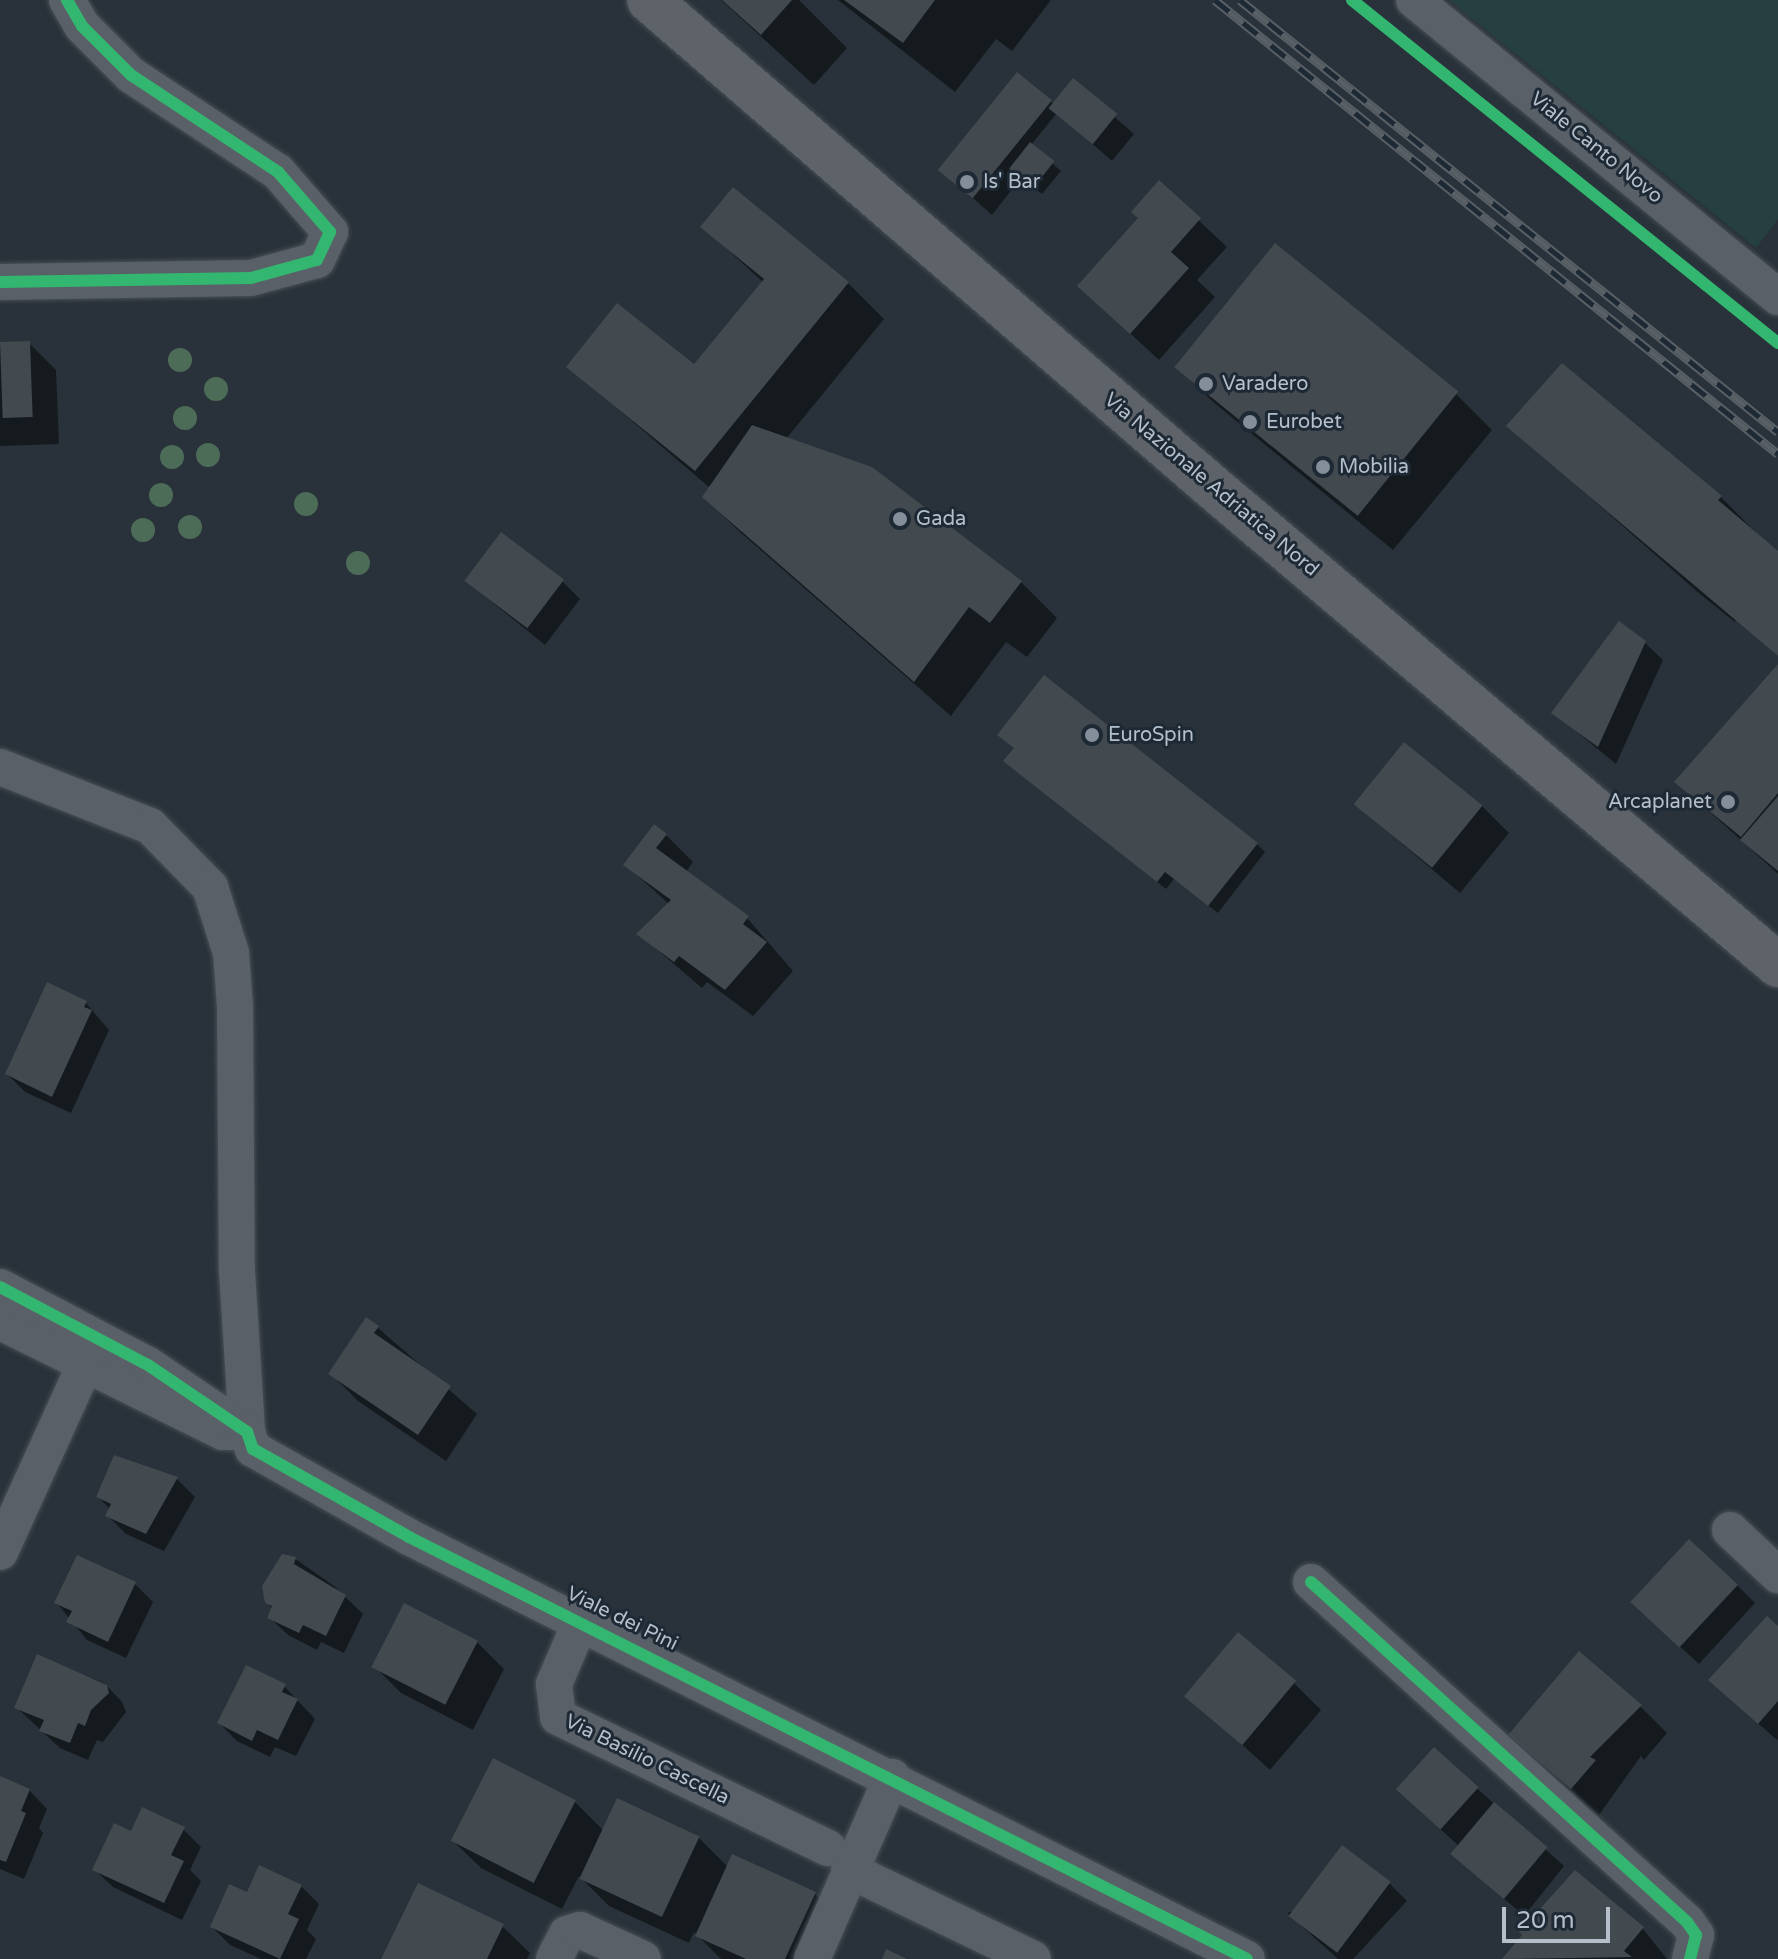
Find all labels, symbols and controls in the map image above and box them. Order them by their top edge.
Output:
street label: Viale Canto Novo [1525,87,1667,209]
place label: Is' Bar [983,170,1040,194]
marker: Is' Bar [958,173,976,191]
place label: Varadero [1222,372,1308,396]
marker: Varadero [1197,375,1215,393]
street label: Via Nazionale Adriatica Nord [1099,388,1323,582]
place label: Eurobet [1266,410,1342,434]
marker: Eurobet [1241,413,1259,431]
place label: Mobilia [1339,455,1409,479]
marker: Mobilia [1314,458,1332,476]
place label: Gada [916,507,966,531]
marker: Gada [891,510,909,528]
place label: EuroSpin [1108,723,1194,747]
marker: EuroSpin [1083,726,1101,744]
place label: Arcaplanet [1608,790,1712,814]
marker: Arcaplanet [1719,793,1737,811]
street label: Viale dei Pini [562,1582,682,1656]
street label: Via Basilio Cascella [561,1710,733,1810]
scale bar [1506,1891,1614,1941]
text: 20 m [1516,1906,1574,1935]

